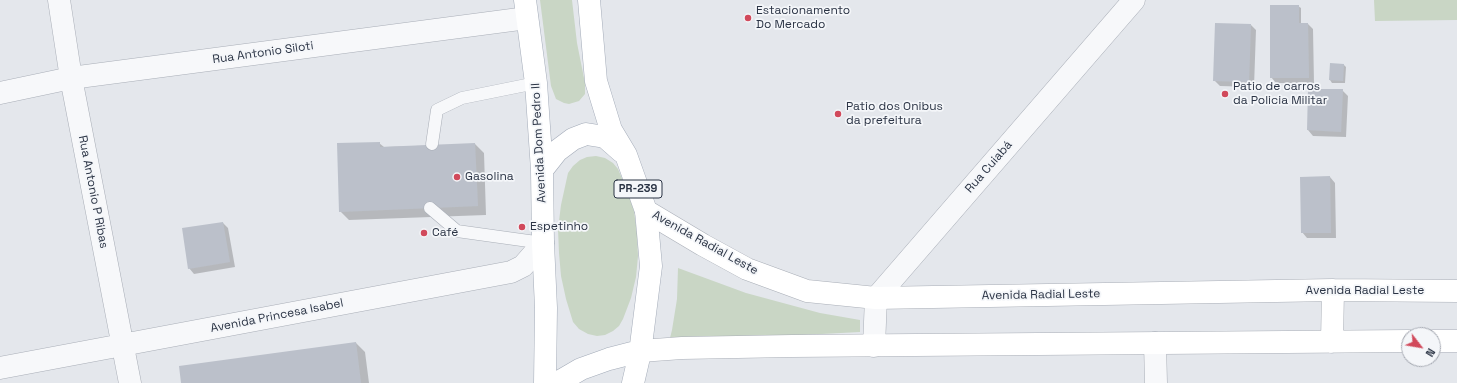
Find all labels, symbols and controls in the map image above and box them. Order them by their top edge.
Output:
place label: Estacionamento Do Mercado [756,4,850,32]
marker: Estacionamento Do Mercado [743,13,753,23]
street label: Rua Antonio Siloti [211,39,315,67]
place label: Patio de carros da Policia Militar [1233,80,1327,108]
street label: Avenida Dom Pedro II [529,83,549,203]
marker: Patio de carros da Policia Militar [1220,89,1230,99]
place label: Patio dos Onibus da prefeitura [846,100,943,128]
marker: Patio dos Onibus da prefeitura [833,109,843,119]
street label: Rua Antonio P Ribas [75,134,111,250]
street label: Rua Cuiabá [962,138,1016,196]
place label: Gasolina [465,170,514,184]
marker: Gasolina [452,172,462,182]
road number: PR-239 [614,180,662,198]
street label: Avenida Radial Leste [650,208,760,278]
place label: Espetinho [530,220,588,234]
marker: Espetinho [517,222,527,232]
place label: Café [432,226,458,240]
marker: Café [419,228,429,238]
street label: Avenida Radial Leste [1306,284,1424,298]
street label: Avenida Radial Leste [981,287,1101,303]
street label: Avenida Princesa Isabel [209,296,345,336]
north arrow [1401,327,1441,367]
text: N [1423,346,1438,359]

